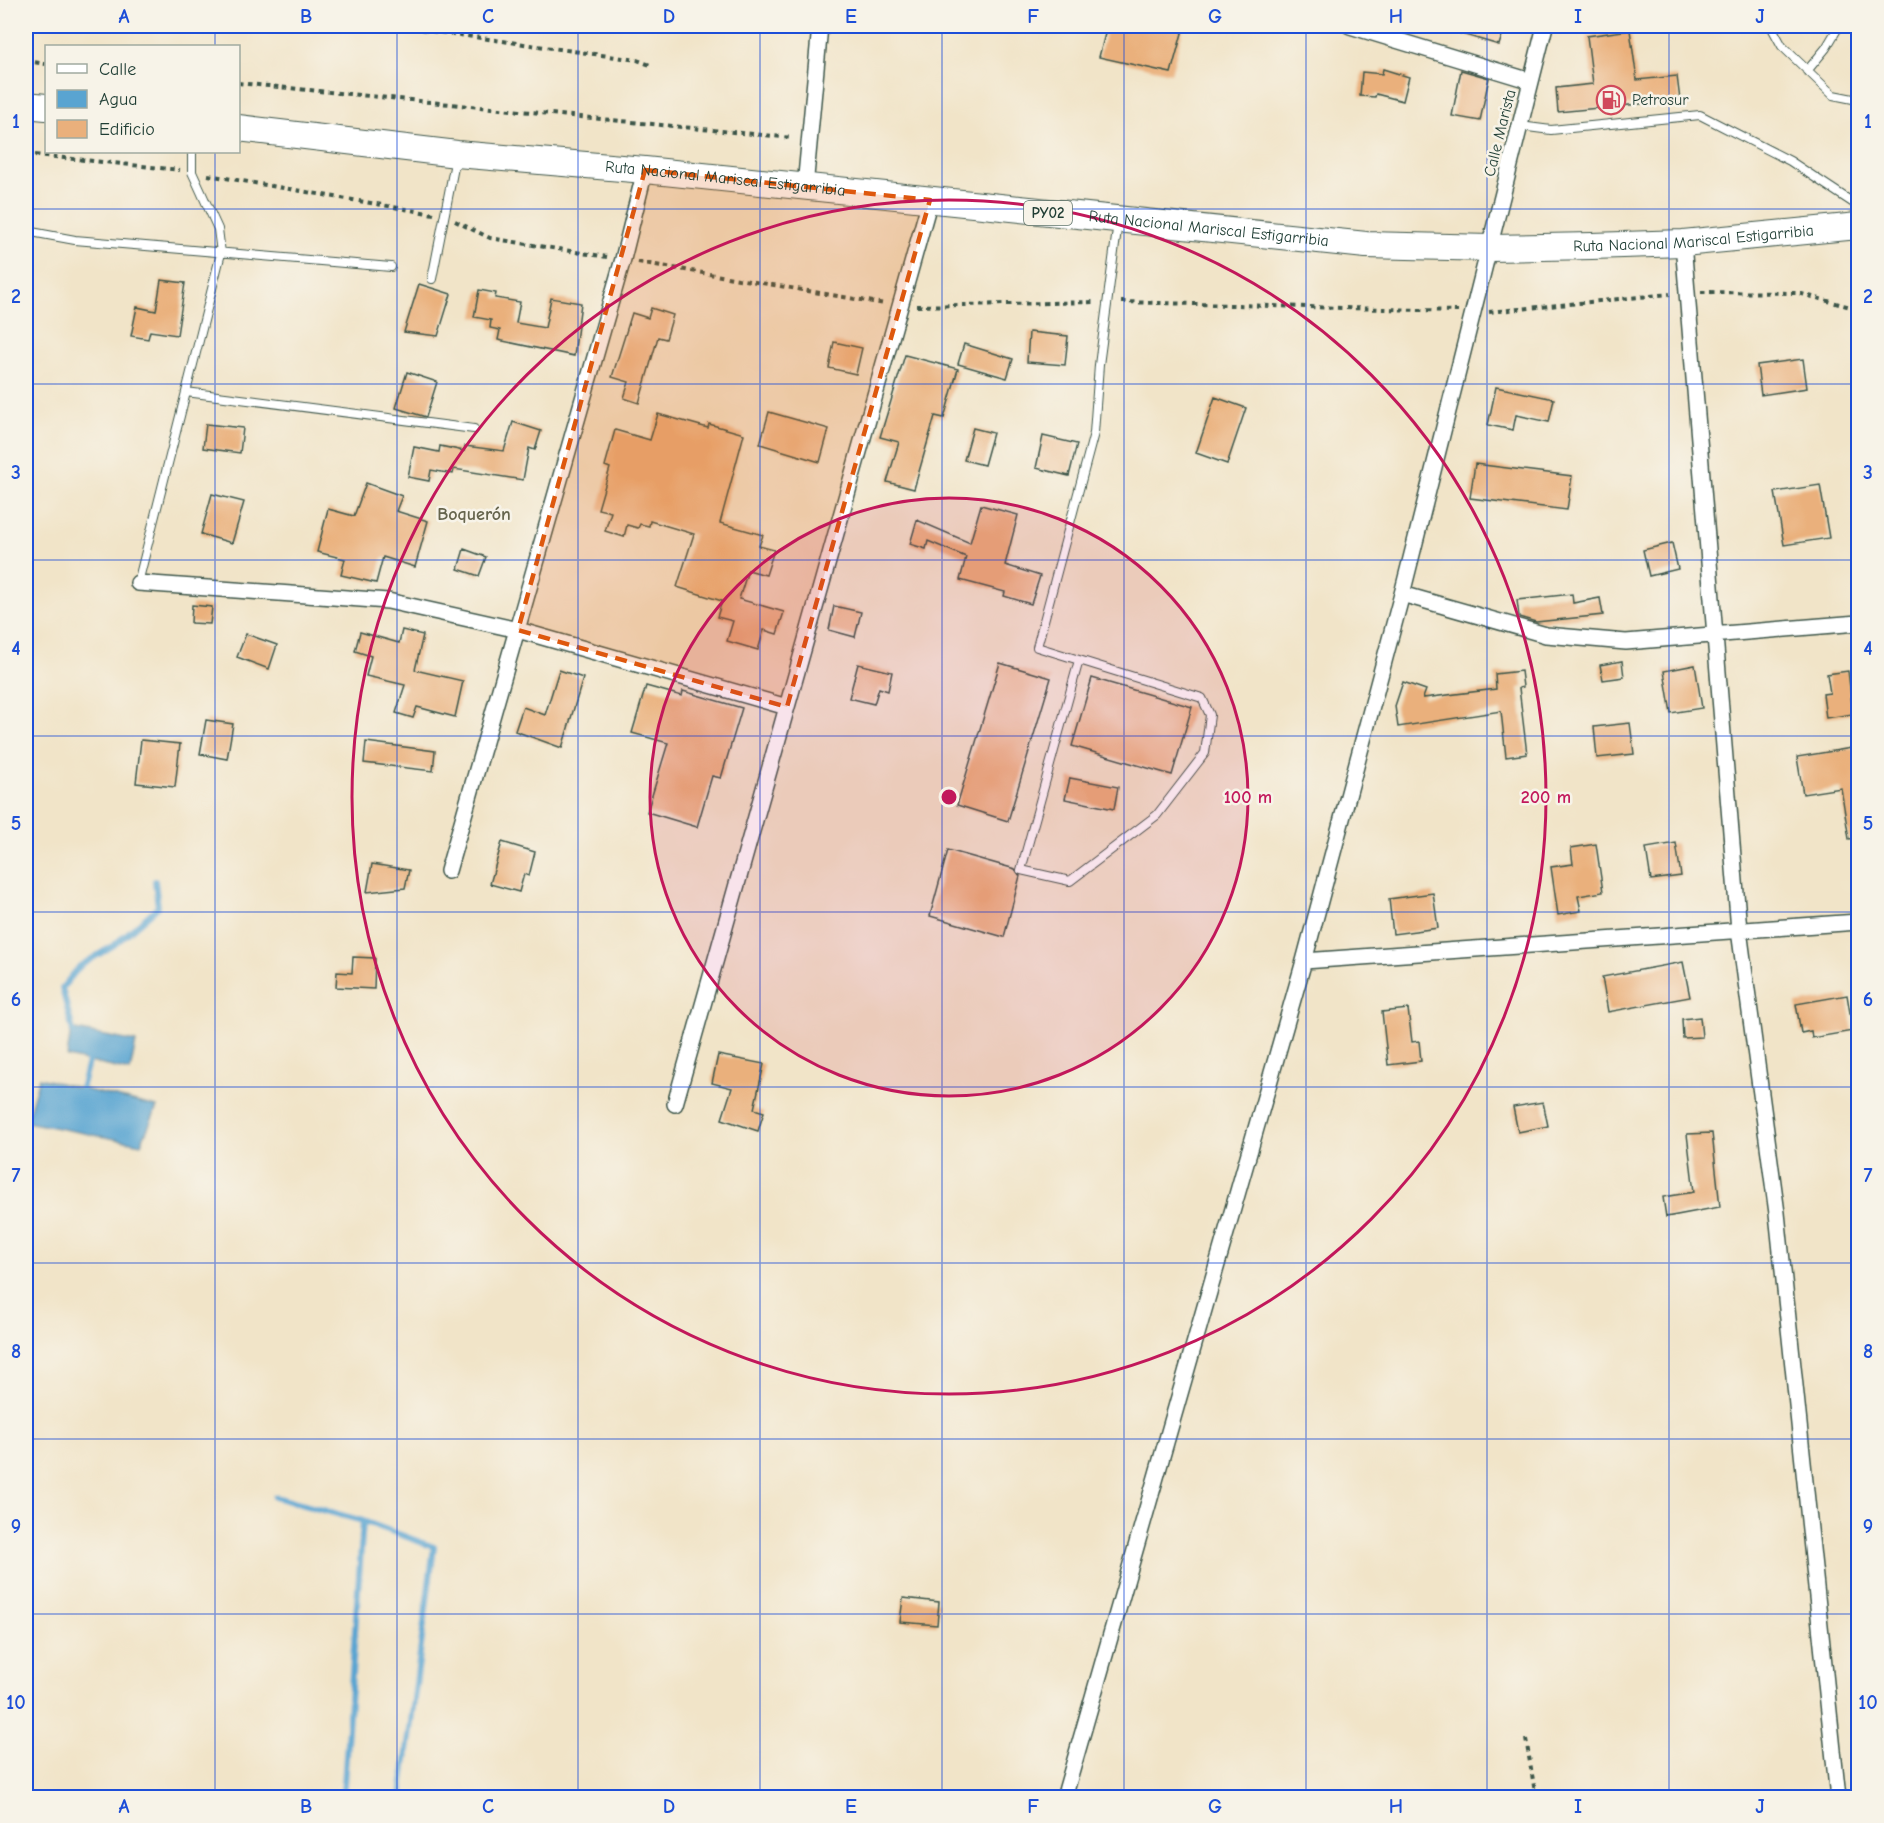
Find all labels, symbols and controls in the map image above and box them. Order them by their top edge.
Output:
text: A [118,5,130,28]
text: B [300,5,312,28]
text: C [482,5,494,28]
text: D [663,5,675,28]
text: E [845,5,857,28]
text: F [1027,5,1039,28]
text: G [1208,5,1222,28]
text: H [1389,5,1403,28]
text: I [1574,5,1582,28]
text: J [1755,5,1765,28]
legend [45,45,240,153]
text: Calle [99,59,136,80]
fuel station icon: Petrosur [1595,84,1627,116]
street label: Calle Marista [1480,88,1520,178]
text: Agua [99,89,137,110]
place label: Petrosur [1632,91,1689,109]
text: 1 [12,110,20,133]
text: 1 [1864,110,1872,133]
text: Edificio [99,119,155,140]
street label: Ruta Nacional Mariscal Estigarribia [604,158,846,200]
road number: PY02 [1024,201,1072,225]
street label: Ruta Nacional Mariscal Estigarribia [1088,207,1330,250]
street label: Ruta Nacional Mariscal Estigarribia [1573,221,1815,255]
text: 2 [11,285,21,308]
text: 2 [1863,285,1873,308]
text: 3 [11,461,21,484]
text: 3 [1863,461,1873,484]
district label: Boquerón [437,504,511,525]
text: 4 [11,637,21,660]
text: 4 [1863,637,1873,660]
centre of rings [939,787,959,807]
text: 100 m [1224,787,1272,808]
text: 200 m [1521,787,1571,808]
text: 5 [11,812,21,835]
text: 5 [1863,812,1873,835]
text: 6 [11,988,21,1011]
text: 6 [1863,988,1873,1011]
text: 7 [12,1164,21,1187]
text: 7 [1864,1164,1873,1187]
text: 8 [11,1340,21,1363]
text: 8 [1863,1340,1873,1363]
text: 9 [11,1515,21,1538]
text: 9 [1863,1515,1873,1538]
text: 10 [6,1691,26,1714]
text: 10 [1858,1691,1878,1714]
text: A [118,1795,130,1818]
text: B [300,1795,312,1818]
text: C [482,1795,494,1818]
text: D [663,1795,675,1818]
text: E [845,1795,857,1818]
text: F [1027,1795,1039,1818]
text: G [1208,1795,1222,1818]
text: H [1389,1795,1403,1818]
text: I [1574,1795,1582,1818]
text: J [1755,1795,1765,1818]

